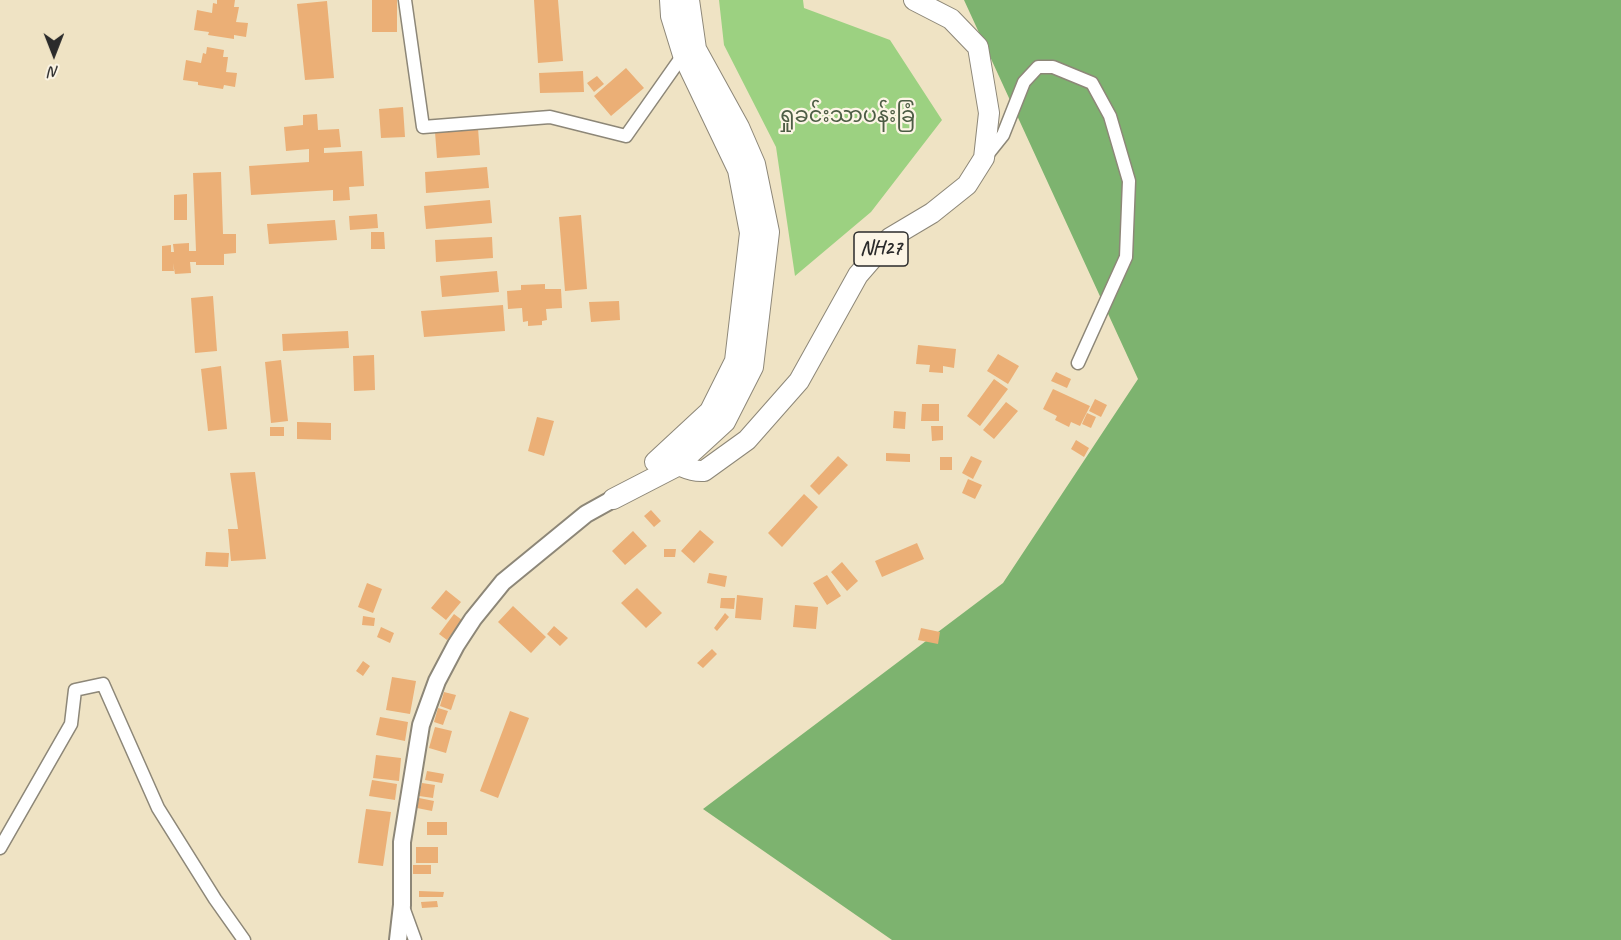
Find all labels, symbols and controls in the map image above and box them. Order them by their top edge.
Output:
north arrow [24,24,84,84]
text: N [49,62,59,82]
park label: ရှုခင်းသာပန်းခြံ [779,103,915,129]
road number: NH27 [854,232,908,266]

